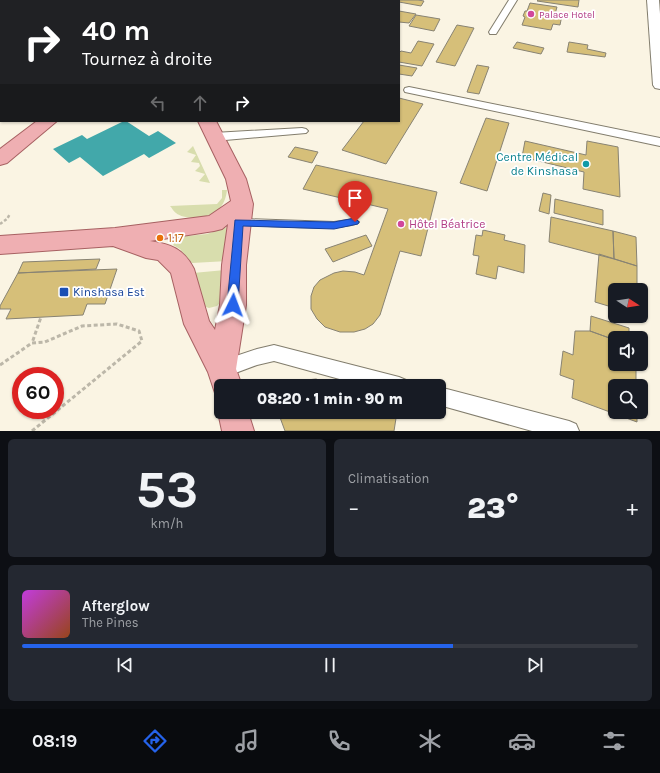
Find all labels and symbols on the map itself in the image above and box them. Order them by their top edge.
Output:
marker: Palace Hotel [526,9,536,19]
place label: Palace Hotel [539,9,595,21]
place label: Centre Médical de Kinshasa [496,150,578,178]
marker: Centre Médical de Kinshasa [581,159,591,169]
pin [338,181,372,222]
place label: Hôtel Béatrice [409,217,485,231]
marker: Hôtel Béatrice [396,219,406,229]
place label: 1.17 [168,231,184,245]
marker: 1.17 [155,233,165,243]
north arrow [608,283,648,323]
position arrow [212,284,254,326]
place label: Kinshasa Est [73,285,145,299]
marker: Kinshasa Est [58,286,70,298]
speed limit sign: 60 [12,367,64,419]

